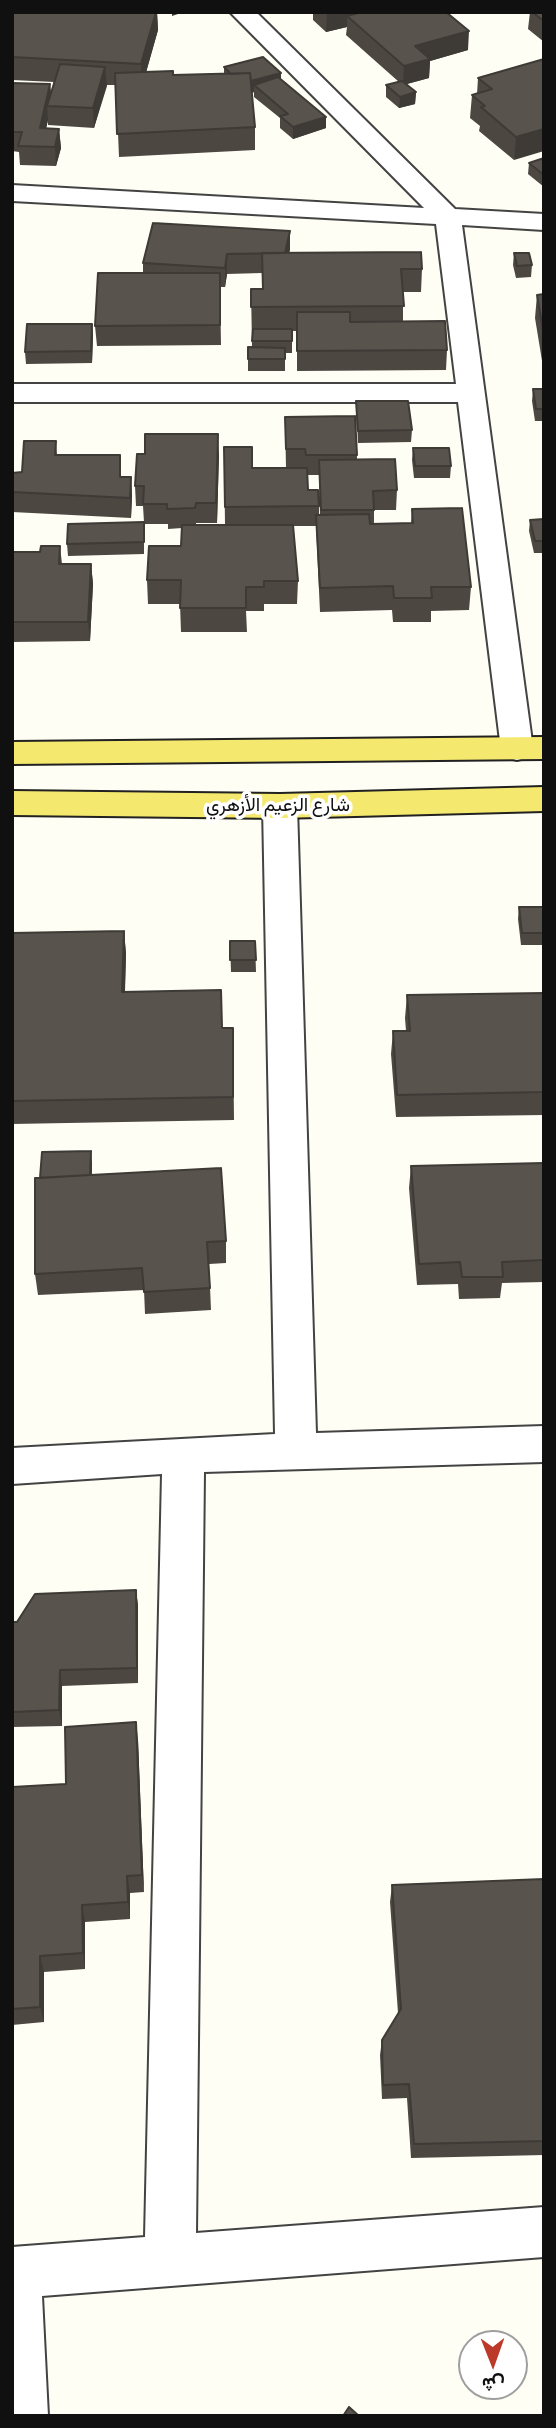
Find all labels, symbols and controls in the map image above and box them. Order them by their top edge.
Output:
street label: شارع الزعيم الأزهري [206,794,350,816]
north arrow [458,2330,528,2400]
text: ش [482,2374,505,2395]

